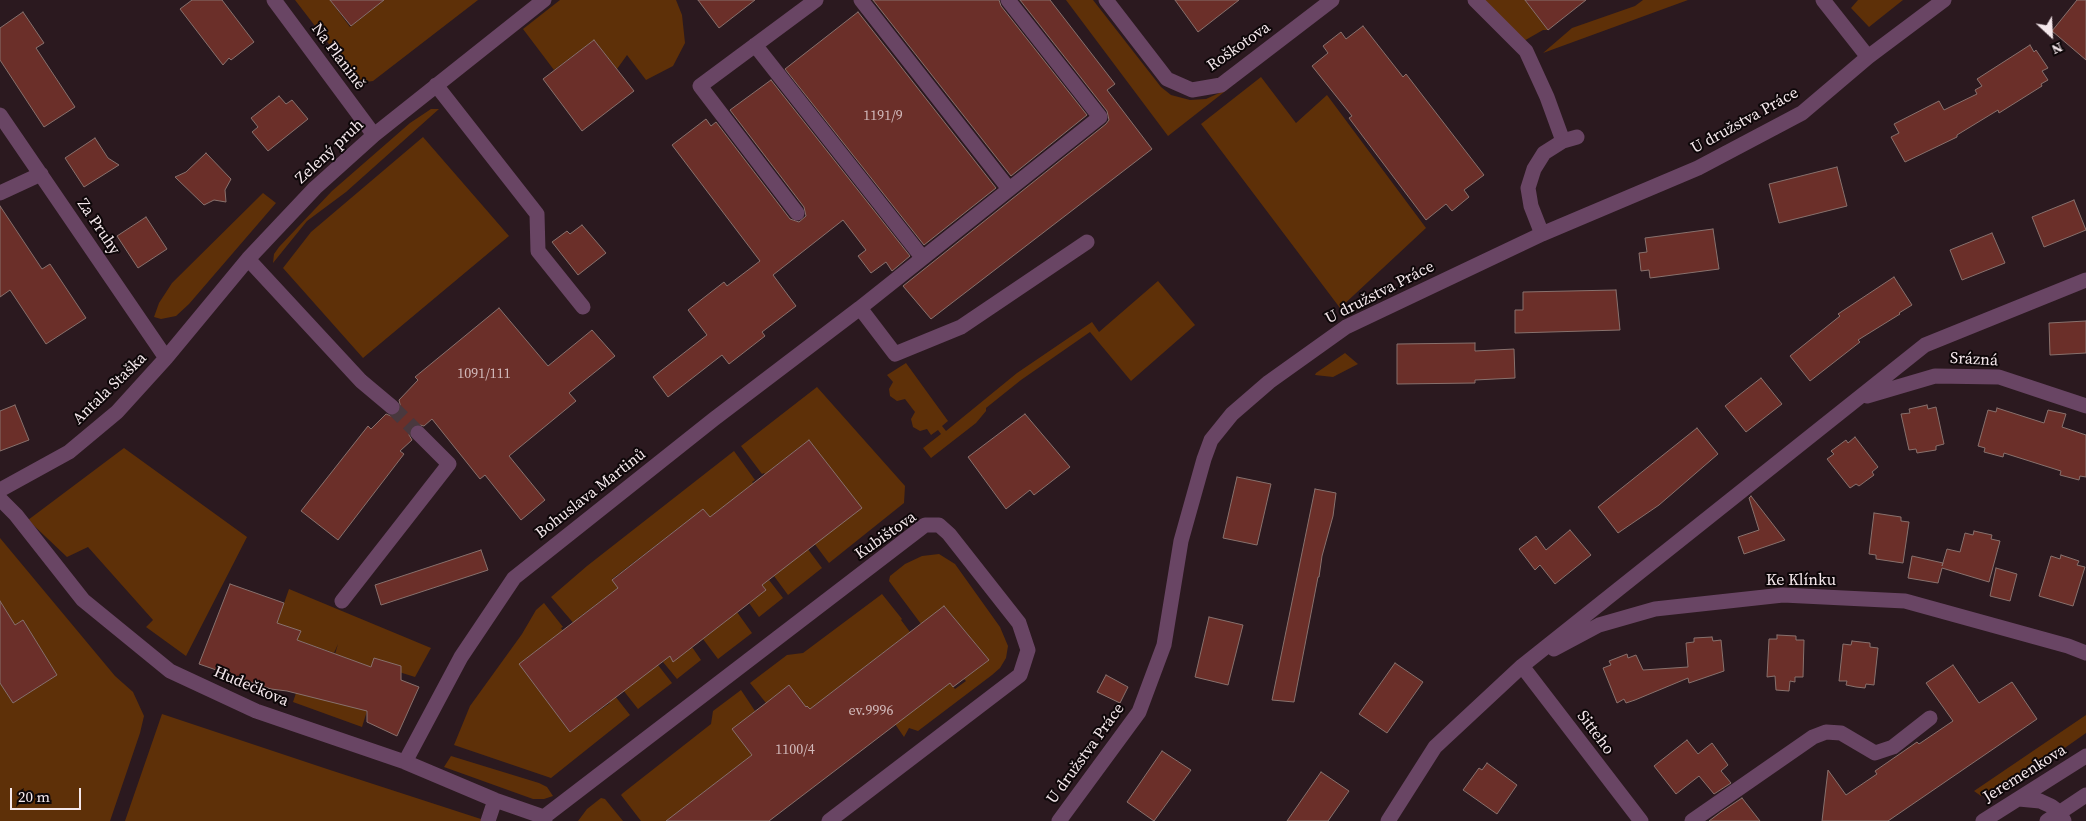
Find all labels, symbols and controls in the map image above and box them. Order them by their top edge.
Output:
north arrow [2026,10,2076,60]
street label: Roškotova [1204,18,1274,76]
street label: Na Planině [307,20,369,94]
text: N [2048,37,2066,60]
street label: U družstva Práce [1688,84,1802,158]
house number: 1191/9 [863,108,903,124]
street label: Zelený pruh [292,116,368,188]
street label: Za Pruhy [72,195,124,259]
street label: U družstva Práce [1322,257,1438,329]
street label: Antala Staška [69,349,151,429]
street label: Srázná [1949,349,1999,371]
house number: 1091/111 [457,366,511,382]
street label: Bohuslava Martinů [532,445,650,543]
street label: Kubištova [852,508,920,564]
street label: Ke Klínku [1766,571,1836,591]
street label: Hudečkova [211,663,291,711]
street label: U družstva Práce [1043,700,1129,808]
house number: ev.9996 [849,703,893,719]
street label: Sitteho [1572,707,1618,759]
street label: Jeremenkova [1980,741,2070,807]
house number: 1100/4 [775,742,815,758]
scale bar [12,778,84,810]
text: 20 m [18,786,50,807]

